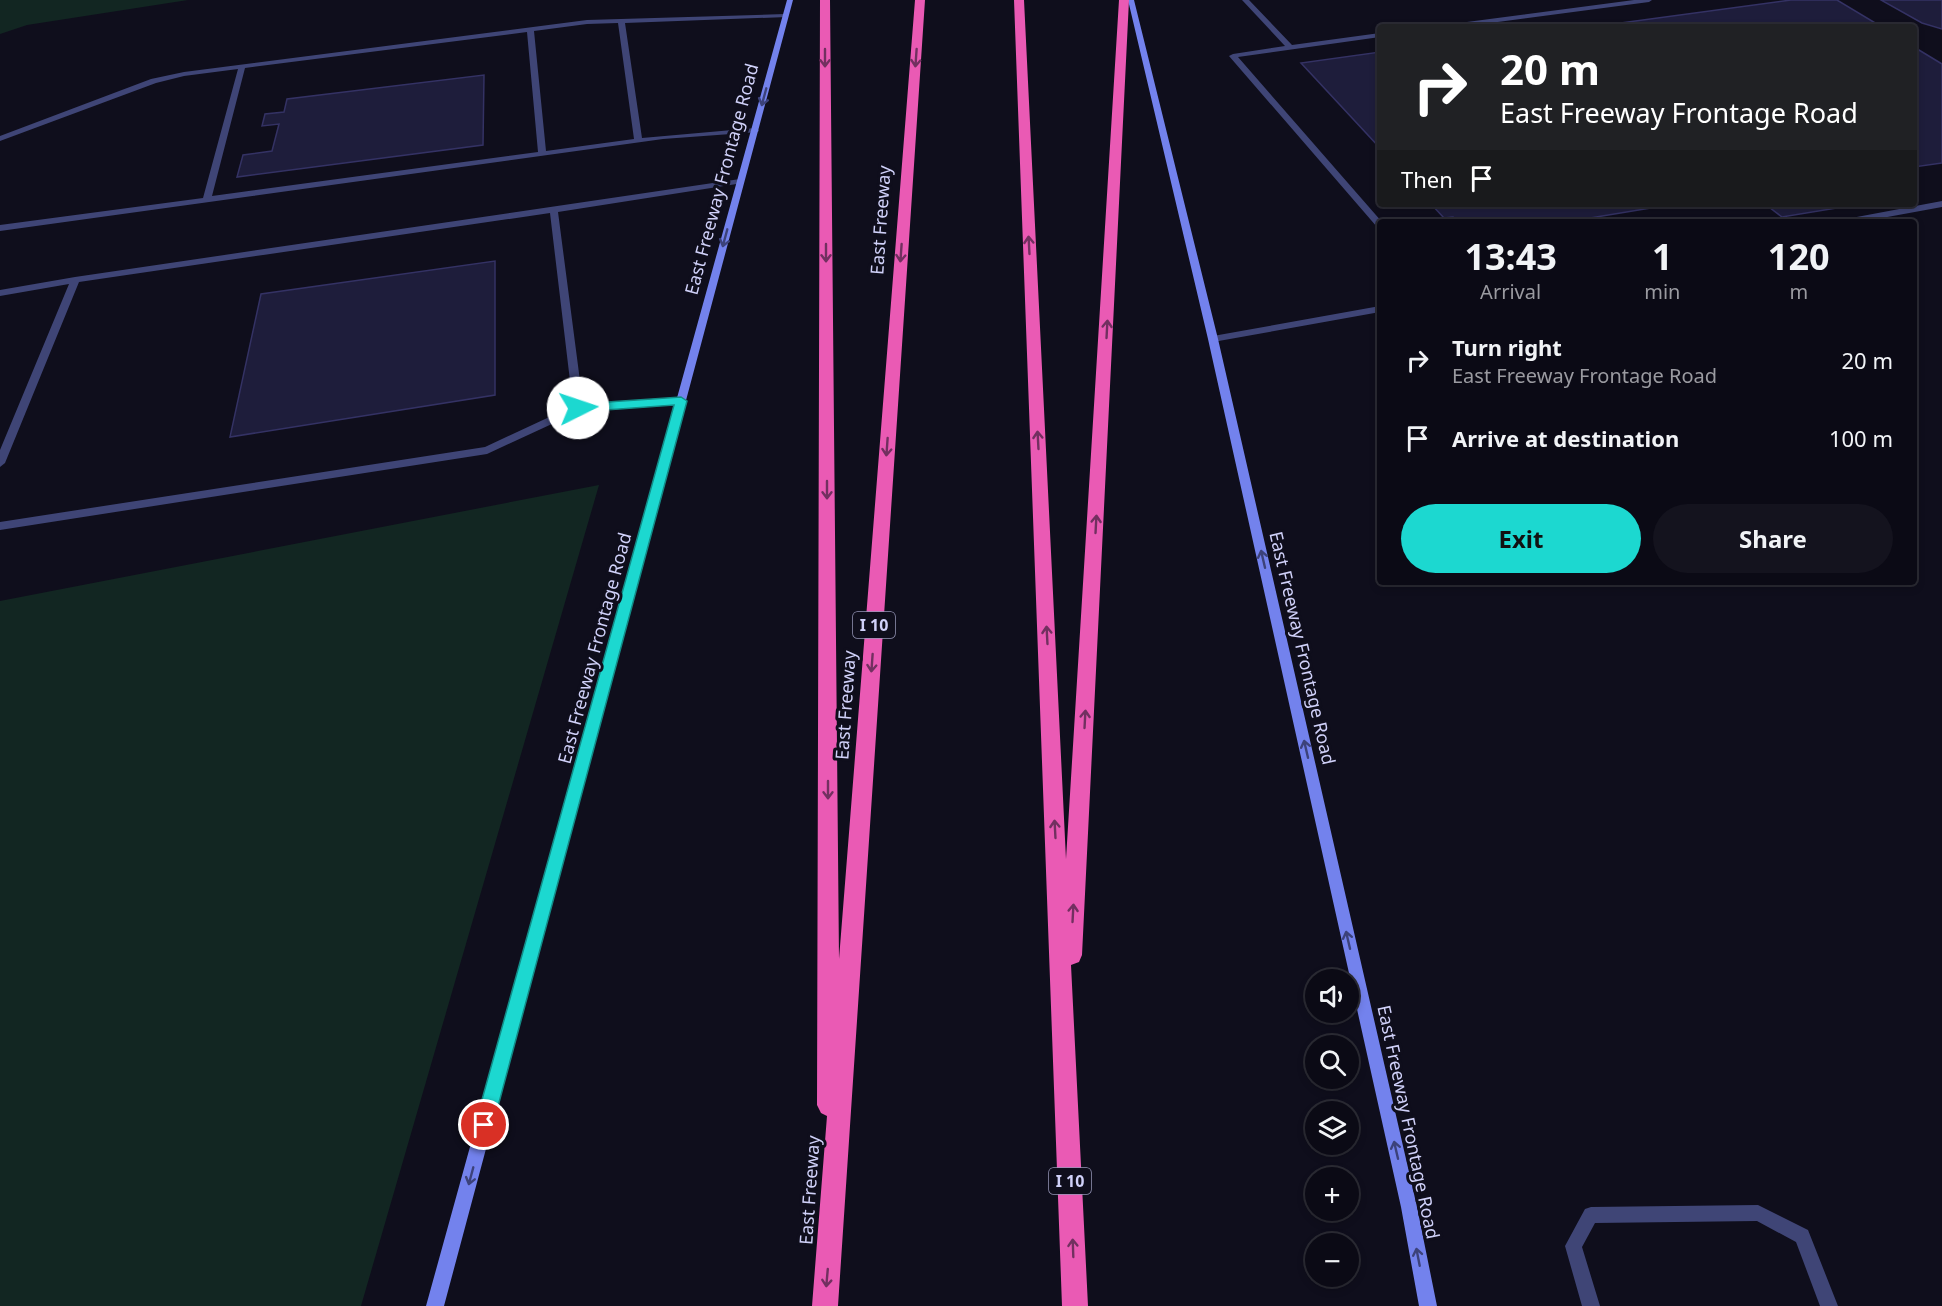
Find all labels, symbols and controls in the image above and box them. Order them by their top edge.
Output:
text: 20 m [1500,40,1600,97]
one-way arrow [820,48,831,68]
one-way arrow [910,48,921,68]
icon: right [1401,48,1479,126]
street label: East Freeway Frontage Road [679,61,763,297]
one-way arrow [757,87,769,106]
text: East Freeway Frontage Road [1500,94,1858,131]
icon: arrive [1465,162,1498,195]
street label: East Freeway [864,164,896,276]
text: Then [1401,164,1453,194]
one-way arrow [719,228,730,247]
text: 13:43 [1464,232,1557,281]
text: 1 [1652,232,1673,281]
text: 120 [1768,232,1830,281]
one-way arrow [1024,236,1035,255]
one-way arrow [896,242,907,262]
one-way arrow [820,243,832,263]
text: Arrival [1480,278,1541,305]
text: min [1644,278,1680,305]
text: m [1789,278,1808,305]
one-way arrow [1101,320,1112,340]
text: Turn right [1452,332,1562,362]
icon: right [1401,344,1434,377]
text: 20 m [1842,345,1893,375]
text: East Freeway Frontage Road [1452,362,1717,389]
position arrow [546,376,610,440]
icon: arrive [1401,422,1434,455]
text: Arrive at destination [1452,423,1679,453]
text: 100 m [1829,423,1893,453]
one-way arrow [1033,430,1044,450]
one-way arrow [882,437,893,457]
one-way arrow [821,480,833,500]
button: Exit [1401,504,1641,573]
button: Share [1653,504,1893,573]
one-way arrow [1090,515,1101,535]
street label: East Freeway Frontage Road [1264,529,1342,767]
street label: East Freeway Frontage Road [552,530,636,766]
one-way arrow [1256,550,1268,569]
road number: I 10 [853,612,895,638]
one-way arrow [1041,625,1052,645]
street label: East Freeway [829,649,861,761]
one-way arrow [866,652,877,672]
one-way arrow [1079,709,1090,729]
one-way arrow [1299,740,1311,759]
one-way arrow [822,780,834,800]
one-way arrow [1050,820,1061,840]
one-way arrow [1068,904,1079,924]
one-way arrow [1342,930,1354,949]
map controls [1305,969,1359,1287]
button: sound [1305,969,1359,1023]
street label: East Freeway Frontage Road [1372,1003,1446,1241]
button: search [1305,1035,1359,1089]
pin [458,1099,509,1150]
button: layers [1305,1101,1359,1155]
icon: arrive [467,1108,500,1141]
street label: East Freeway [793,1134,825,1246]
one-way arrow [1389,1141,1401,1160]
one-way arrow [464,1166,476,1185]
button: + [1305,1167,1359,1221]
road number: I 10 [1049,1168,1091,1194]
button: − [1305,1233,1359,1287]
one-way arrow [1067,1238,1078,1258]
one-way arrow [1412,1247,1423,1267]
one-way arrow [821,1267,832,1287]

